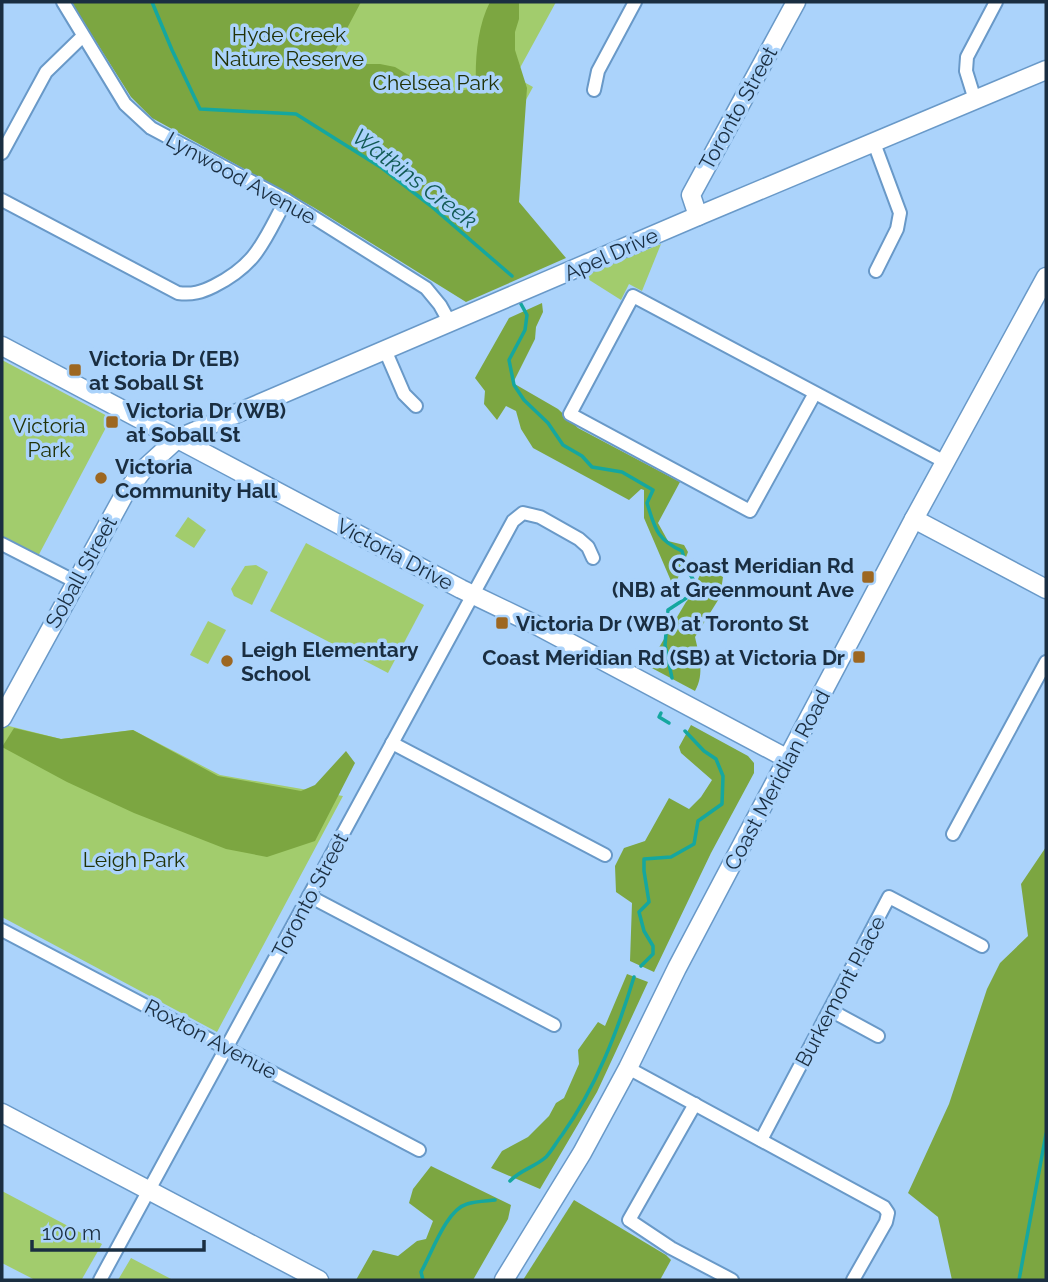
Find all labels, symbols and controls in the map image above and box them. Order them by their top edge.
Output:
park label: Hyde Creek Nature Reserve [214,22,364,71]
street label: Toronto Street [694,42,782,174]
park label: Chelsea Park [373,70,499,95]
water label: Watkins Creek [347,122,483,234]
street label: Lynwood Avenue [162,127,320,229]
street label: Apel Drive [560,222,662,286]
place label: Victoria Dr (EB) at Soball St [89,346,239,395]
marker: Victoria Dr (EB) at Soball St [67,362,83,378]
place label: Victoria Dr (WB) at Soball St [126,398,286,447]
park label: Victoria Park [12,413,86,462]
marker: Victoria Dr (WB) at Soball St [104,414,120,430]
place label: Victoria Community Hall [115,454,278,503]
marker: Victoria Community Hall [93,470,109,486]
street label: Soball Street [40,512,122,632]
street label: Victoria Drive [332,513,458,595]
place label: Coast Meridian Rd (NB) at Greenmount Ave [612,553,854,602]
marker: Coast Meridian Rd (NB) at Greenmount Ave [860,569,876,585]
place label: Victoria Dr (WB) at Toronto St [516,611,809,636]
marker: Victoria Dr (WB) at Toronto St [494,615,510,631]
place label: Leigh Elementary School [241,637,419,686]
place label: Coast Meridian Rd (SB) at Victoria Dr [482,645,845,670]
marker: Coast Meridian Rd (SB) at Victoria Dr [851,649,867,665]
marker: Leigh Elementary School [219,653,235,669]
street label: Coast Meridian Road [719,686,835,874]
street label: Toronto Street [267,828,353,962]
park label: Leigh Park [83,847,185,872]
street label: Burkemont Place [790,911,890,1071]
street label: Roxton Avenue [141,994,281,1084]
scale bar [32,1208,203,1252]
text: 100 m [42,1220,101,1245]

